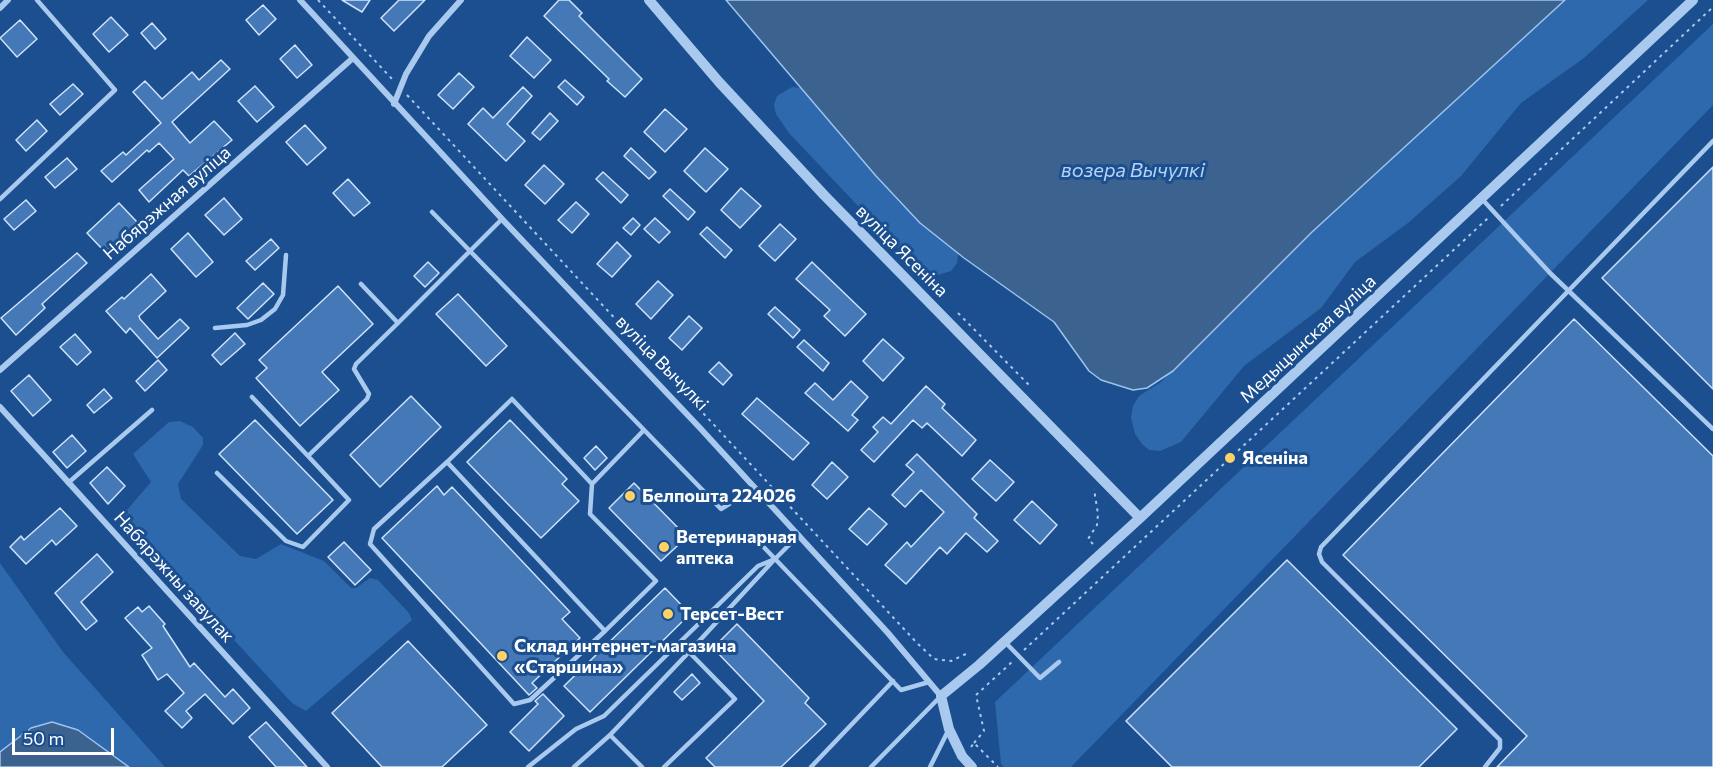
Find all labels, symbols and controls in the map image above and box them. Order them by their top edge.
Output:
street label: Набярэжная вуліца [99,142,235,264]
water label: возера Вычулкі [1061,158,1205,182]
street label: вуліца Ясеніна [851,200,953,302]
street label: Медыцынская вуліца [1236,270,1380,408]
street label: вуліца Вычулкі [611,311,713,415]
place label: Ясеніна [1242,447,1308,469]
marker: Ясеніна [1223,451,1237,465]
place label: Белпошта 224026 [642,485,796,507]
marker: Белпошта 224026 [623,489,637,503]
street label: Набярэжны завулак [109,507,239,647]
place label: Ветеринарная аптека [676,526,797,568]
marker: Ветеринарная аптека [657,540,671,554]
place label: Терсет-Вест [680,603,784,625]
marker: Терсет-Вест [661,607,675,621]
place label: Склад интернет-магазина «Старшина» [514,635,736,678]
marker: Склад интернет-магазина «Старшина» [495,649,509,663]
scale bar [15,716,117,754]
text: 50 m [23,727,64,749]

